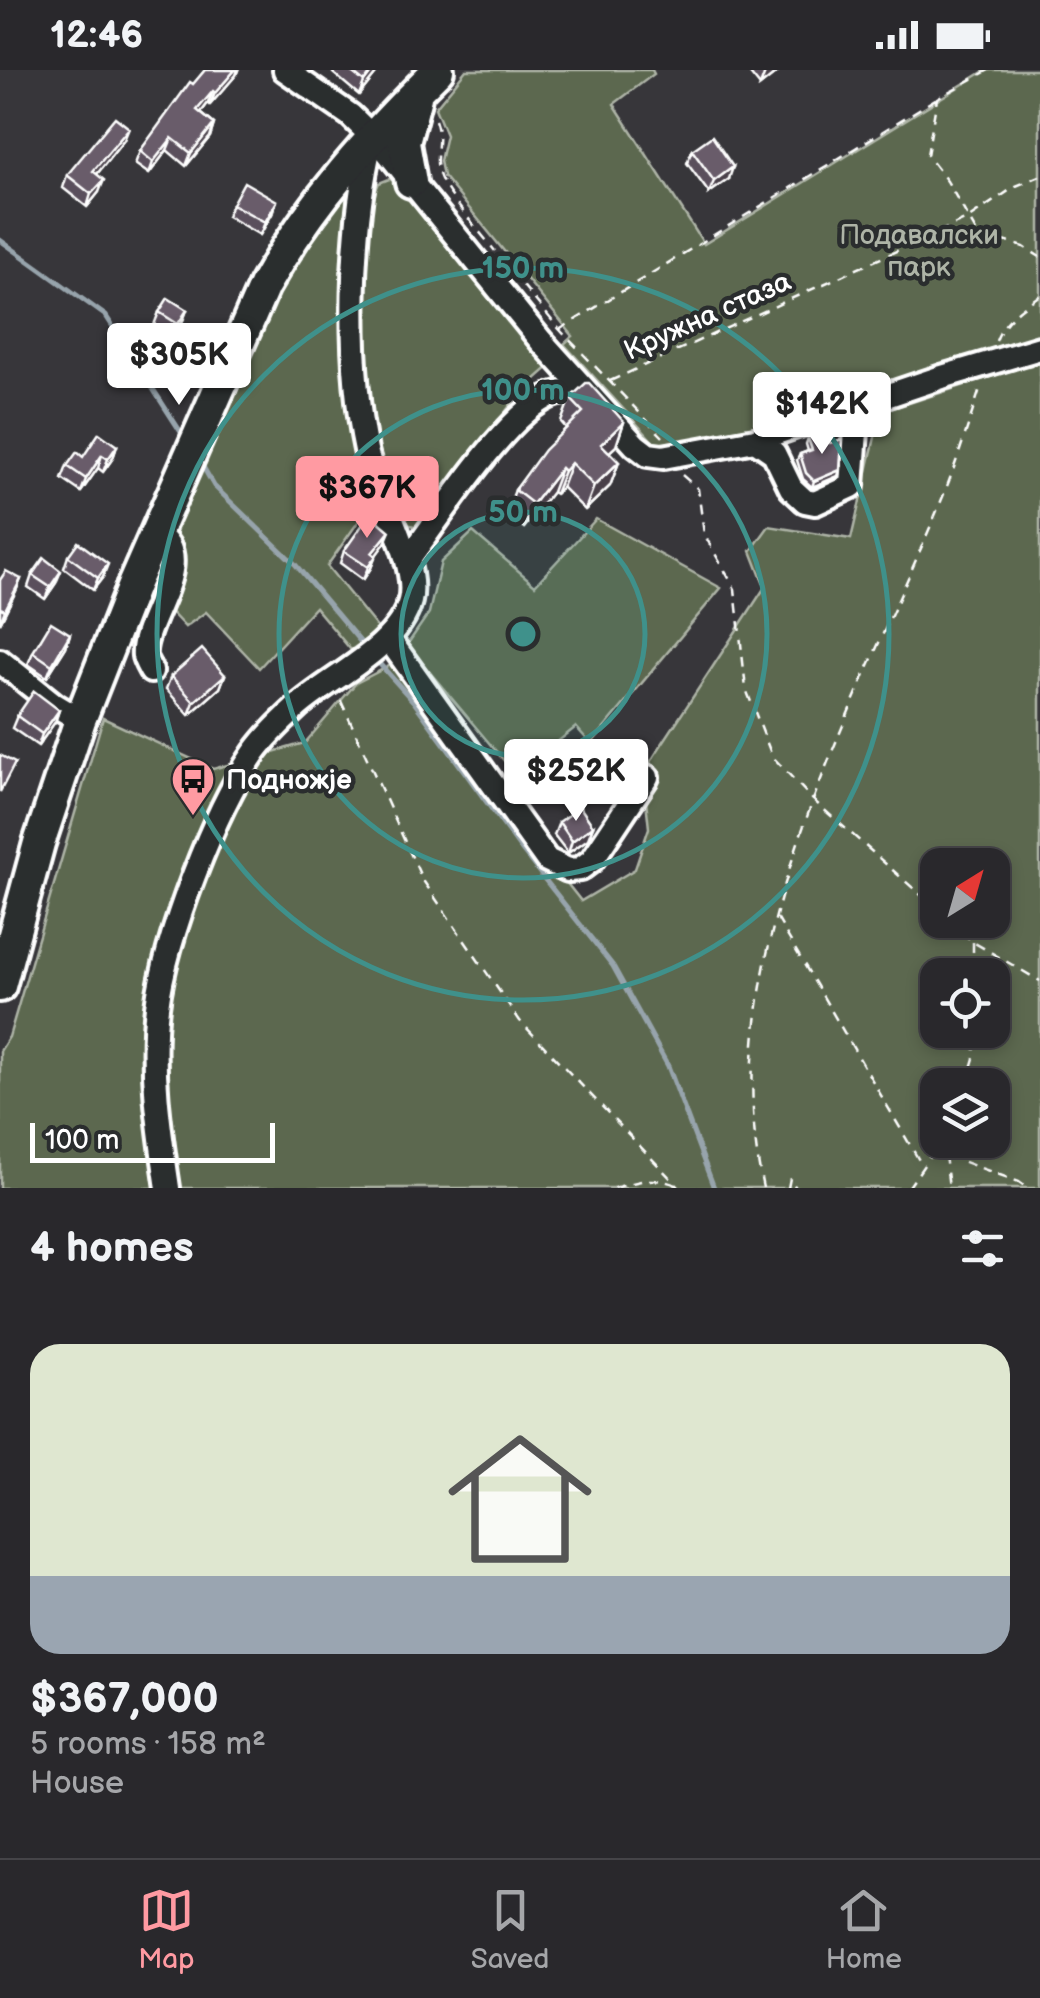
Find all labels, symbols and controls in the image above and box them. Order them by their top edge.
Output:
text: 12:46 [50,13,143,58]
park label: Подавалски парк [839,219,999,284]
text: 150 m [482,251,564,287]
street label: Кружна стаза [619,265,796,368]
pin: $305K [109,323,249,408]
text: $305K [129,336,229,375]
pin: $142K [752,372,892,457]
text: 100 m [481,373,565,409]
text: $142K [775,385,869,424]
pin: $367K [297,456,437,541]
text: $367K [318,469,416,508]
text: 50 m [488,495,558,531]
centre of rings [505,616,541,652]
pin: $252K [506,739,646,824]
text: $252K [526,752,626,791]
bus stop icon: Подножје [170,756,216,817]
place label: Подножје [226,764,352,797]
north arrow [920,848,1010,938]
map controls [920,848,1010,1158]
button: locate [920,958,1010,1048]
button: layers [920,1068,1010,1158]
scale bar [30,1118,275,1162]
text: 100 m [45,1124,119,1157]
icon: filters [955,1221,1010,1276]
text: 4 homes [30,1223,194,1274]
icon: home [430,1409,610,1589]
text: $367,000 [30,1674,219,1725]
text: 5 rooms · 158 m² [30,1725,266,1764]
text: House [30,1764,124,1803]
tab: Map [138,1883,194,1976]
tab: Saved [471,1883,549,1976]
tab: Home [826,1883,902,1976]

